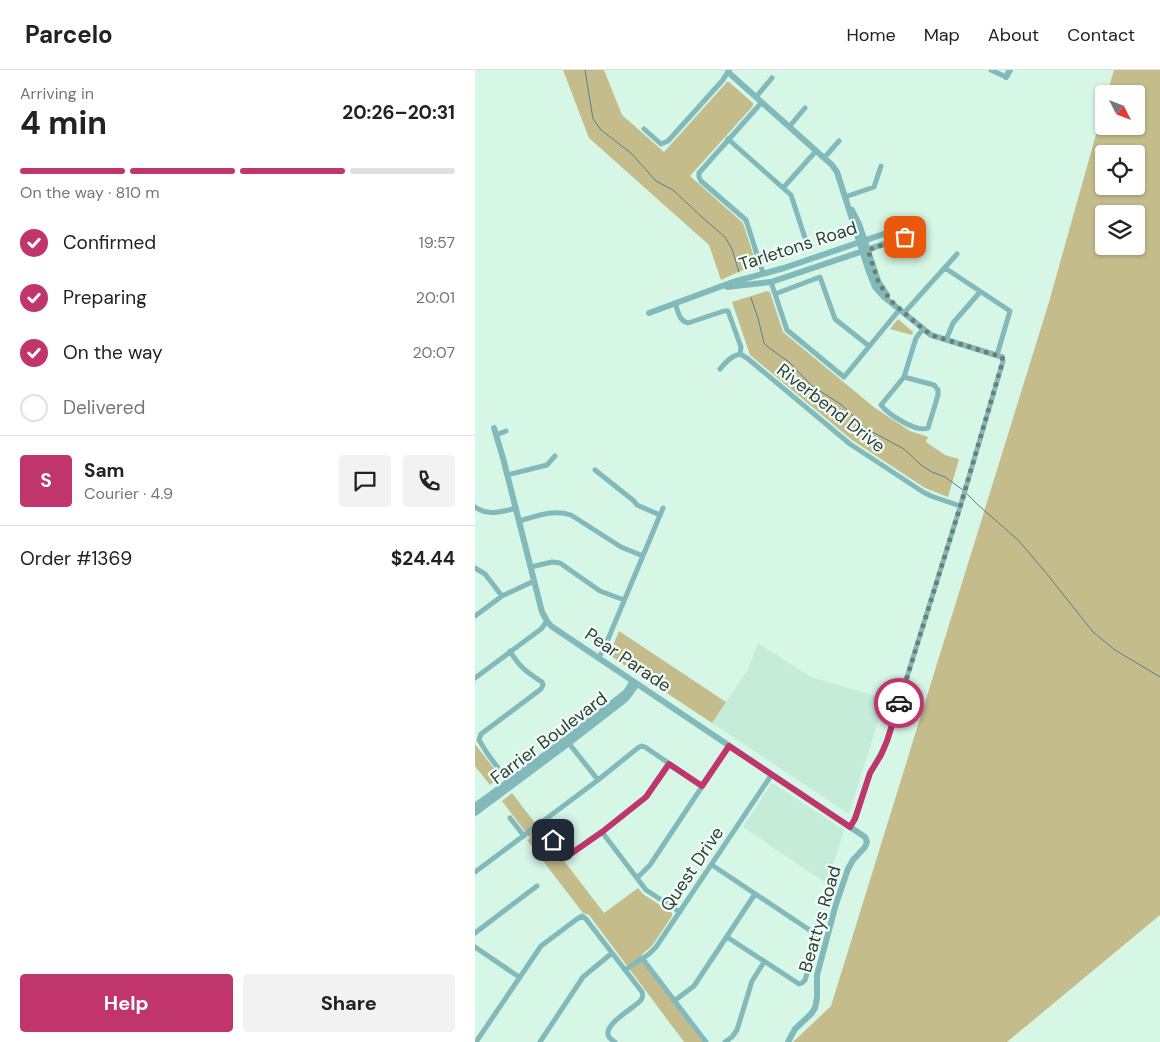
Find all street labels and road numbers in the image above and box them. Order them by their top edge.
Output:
street label: Tarletons Road [736,216,860,276]
street label: Riverbend Drive [772,358,890,458]
street label: Pear Parade [580,622,676,698]
street label: Farrier Boulevard [486,686,612,790]
street label: Quest Drive [655,822,729,916]
street label: Beattys Road [793,863,847,975]

